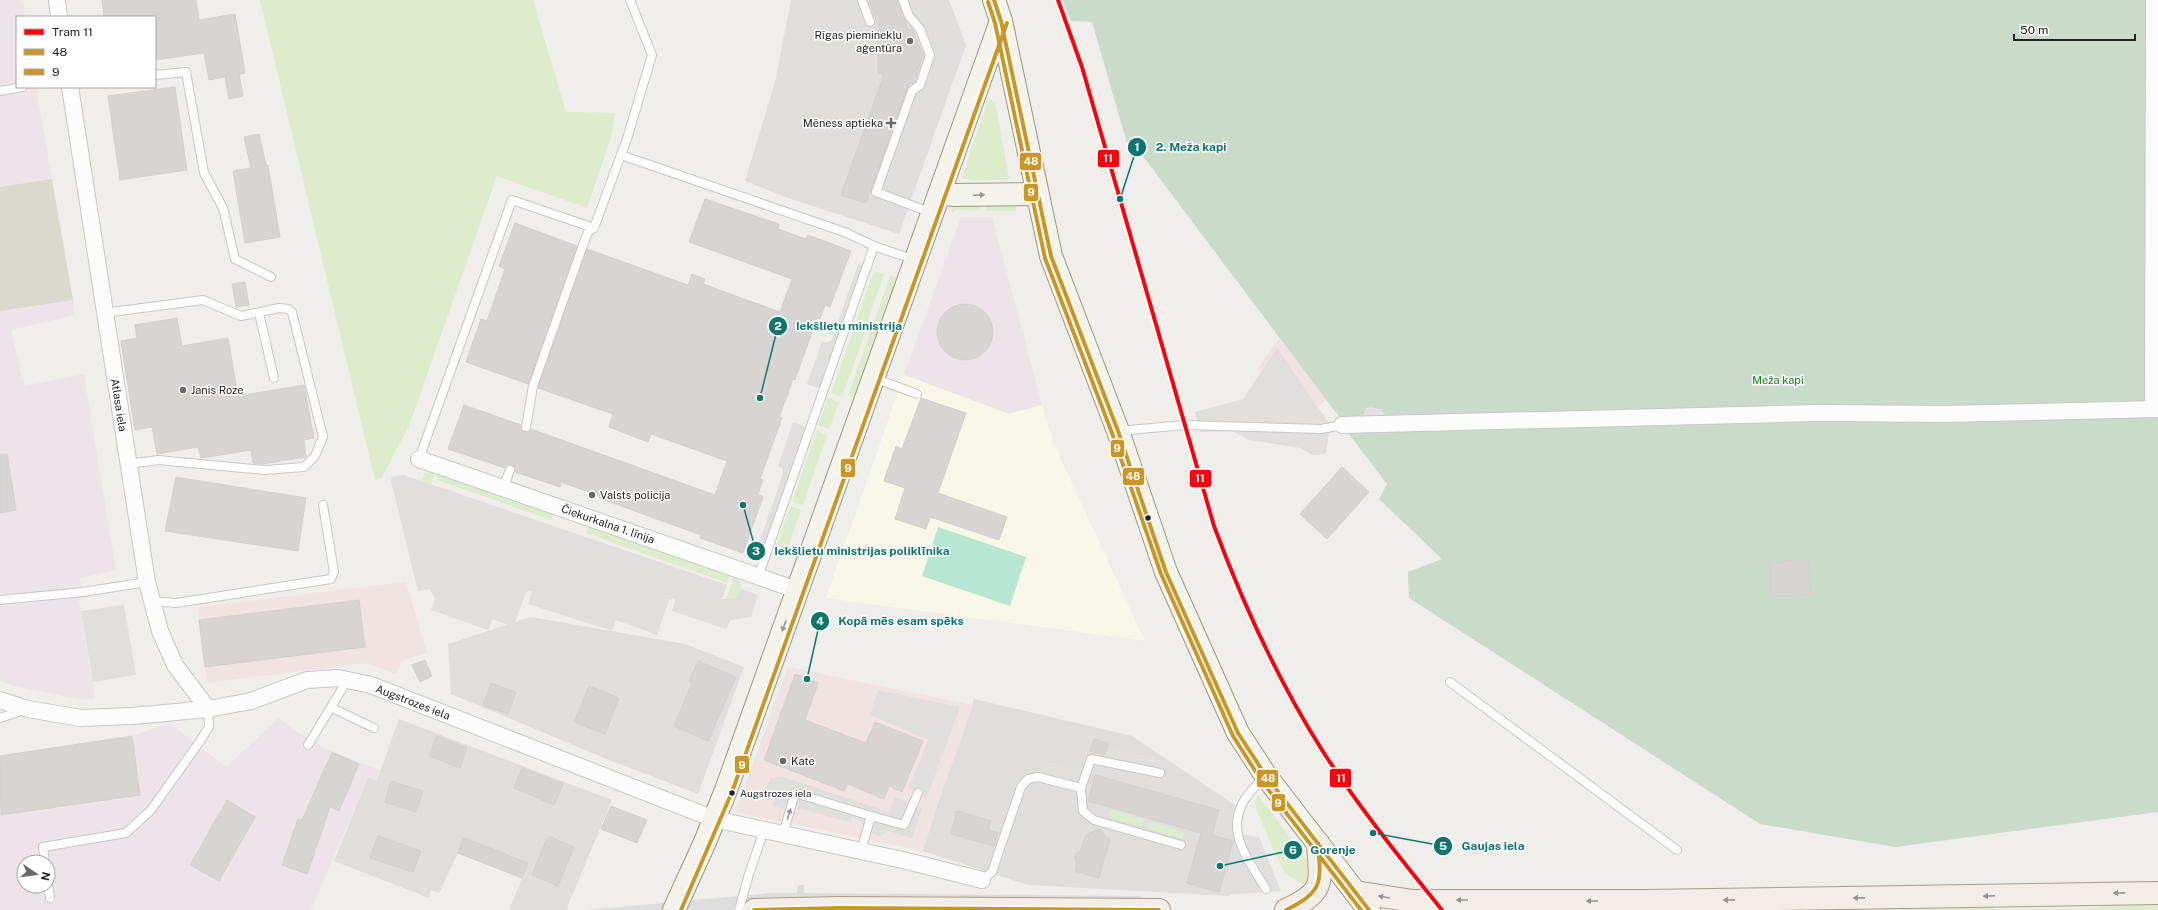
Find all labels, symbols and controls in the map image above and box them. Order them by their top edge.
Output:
legend [16,16,156,88]
scale bar [2014,16,2135,42]
text: 50 m [2020,23,2048,37]
text: Tram 11 [52,25,93,39]
place label: Rīgas pieminekļu aģentūra [814,29,902,54]
marker: Rīgas pieminekļu aģentūra [905,36,915,46]
text: 48 [52,45,68,59]
text: 9 [52,65,60,79]
place label: Mēness aptieka [803,117,883,129]
marker: Mēness aptieka [886,118,896,128]
callout: 2. Meža kapi [1127,135,1234,159]
text: 1 [1134,140,1140,154]
text: 2. Meža kapi [1156,140,1226,154]
line badge: 11 [1097,149,1120,168]
line badge: 48 [1019,152,1042,171]
text: 11 [1103,152,1113,164]
text: 48 [1024,155,1038,167]
line badge: 9 [1023,183,1039,202]
text: 9 [1027,186,1035,198]
one-way arrow [973,191,985,198]
callout: Iekšlietu ministrija [768,314,910,338]
text: 2 [774,319,782,333]
text: Iekšlietu ministrija [796,319,902,333]
park label: Meža kapi [1752,374,1804,386]
street label: Atlasa iela [109,378,129,432]
place label: Janis Roze [191,384,243,396]
marker: Janis Roze [178,385,188,395]
line badge: 9 [1110,439,1125,458]
text: 9 [1113,442,1121,454]
line badge: 9 [840,458,856,478]
text: 9 [844,462,852,474]
line badge: 48 [1122,467,1145,486]
line badge: 11 [1189,469,1212,488]
text: 48 [1126,470,1140,482]
text: 11 [1195,472,1205,484]
place label: Valsts policija [600,489,670,501]
marker: Valsts policija [587,490,597,500]
street label: Čiekurkalna 1. līnija [560,501,657,546]
unlabelled marker [1143,513,1153,523]
callout: Iekšlietu ministrijas poliklīnika [746,539,958,563]
text: 3 [752,544,760,558]
text: Iekšlietu ministrijas poliklīnika [774,544,950,558]
callout: Kopā mēs esam spēks [810,609,972,633]
text: 4 [816,614,824,628]
text: Kopā mēs esam spēks [838,614,964,628]
one-way arrow [781,621,787,633]
street label: Augstrozes iela [374,682,452,722]
line badge: 9 [734,755,750,774]
place label: Kate [791,755,815,767]
marker: Kate [778,756,788,766]
text: 9 [738,759,746,771]
line badge: 11 [1329,768,1352,788]
line badge: 48 [1256,769,1279,788]
text: 48 [1261,772,1275,784]
text: 11 [1336,772,1346,784]
place label: Augstrozes iela [740,787,812,799]
marker: Augstrozes iela [727,788,737,798]
line badge: 9 [1271,793,1286,812]
text: 9 [1274,797,1282,809]
one-way arrow [786,808,792,820]
callout: Gaujas iela [1433,834,1532,858]
callout: Gorenje [1283,838,1364,862]
text: 5 [1439,839,1447,853]
text: Gaujas iela [1461,839,1525,853]
text: 6 [1289,843,1297,857]
text: Gorenje [1310,843,1356,857]
north arrow [16,854,56,894]
text: N [39,871,53,882]
one-way arrow [2112,890,2125,896]
one-way arrow [1982,893,1995,899]
one-way arrow [1378,894,1390,900]
one-way arrow [1852,895,1865,901]
one-way arrow [1455,897,1468,903]
one-way arrow [1722,897,1735,903]
one-way arrow [1585,898,1598,904]

